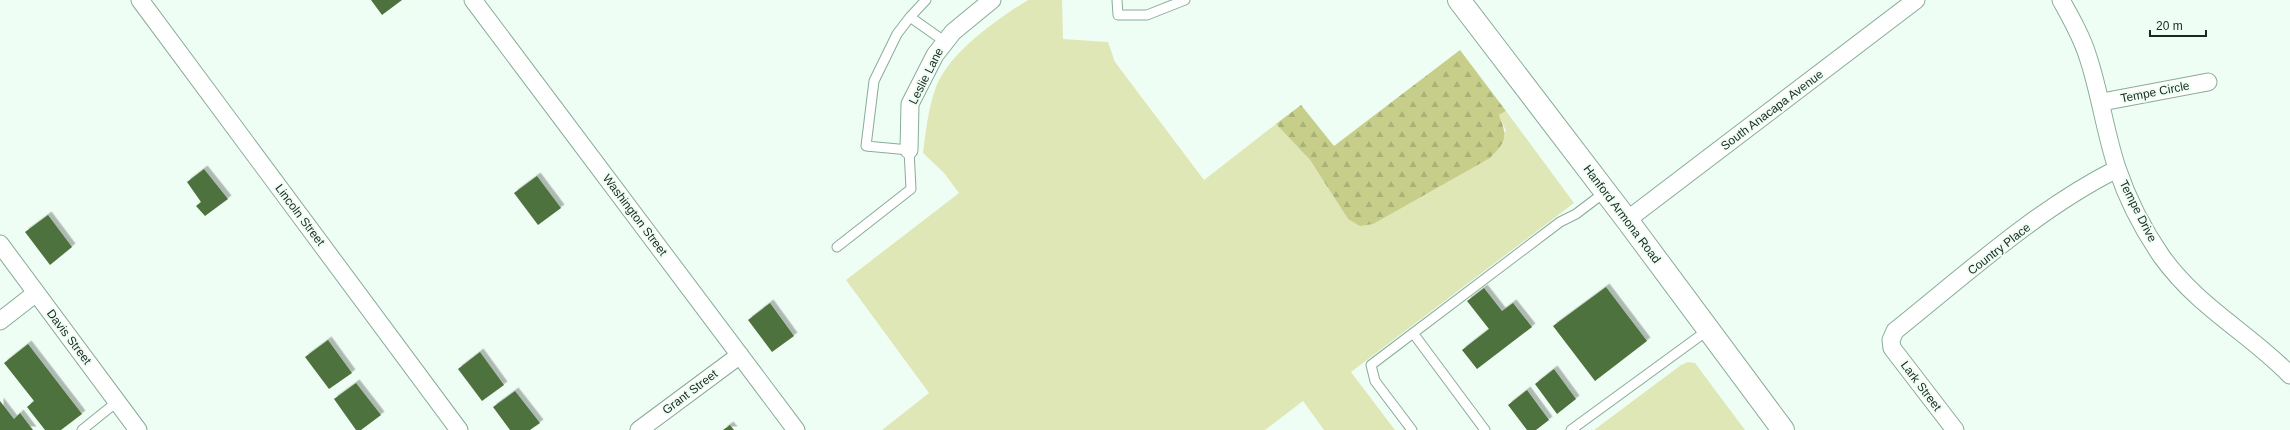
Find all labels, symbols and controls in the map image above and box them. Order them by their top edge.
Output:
scale bar [2150,12,2206,38]
text: 20 m [2156,19,2183,33]
street label: Leslie Lane [906,45,946,107]
street label: South Anacapa Avenue [1718,67,1826,153]
street label: Tempe Circle [2119,78,2191,106]
street label: Hanford Armona Road [1580,162,1664,266]
street label: Washington Street [600,172,671,259]
street label: Tempe Drive [2116,178,2160,244]
street label: Lincoln Street [272,181,328,249]
street label: Country Place [1965,220,2033,278]
street label: Davis Street [44,307,95,368]
street label: Lark Street [1898,358,1945,414]
street label: Grant Street [660,366,721,417]

